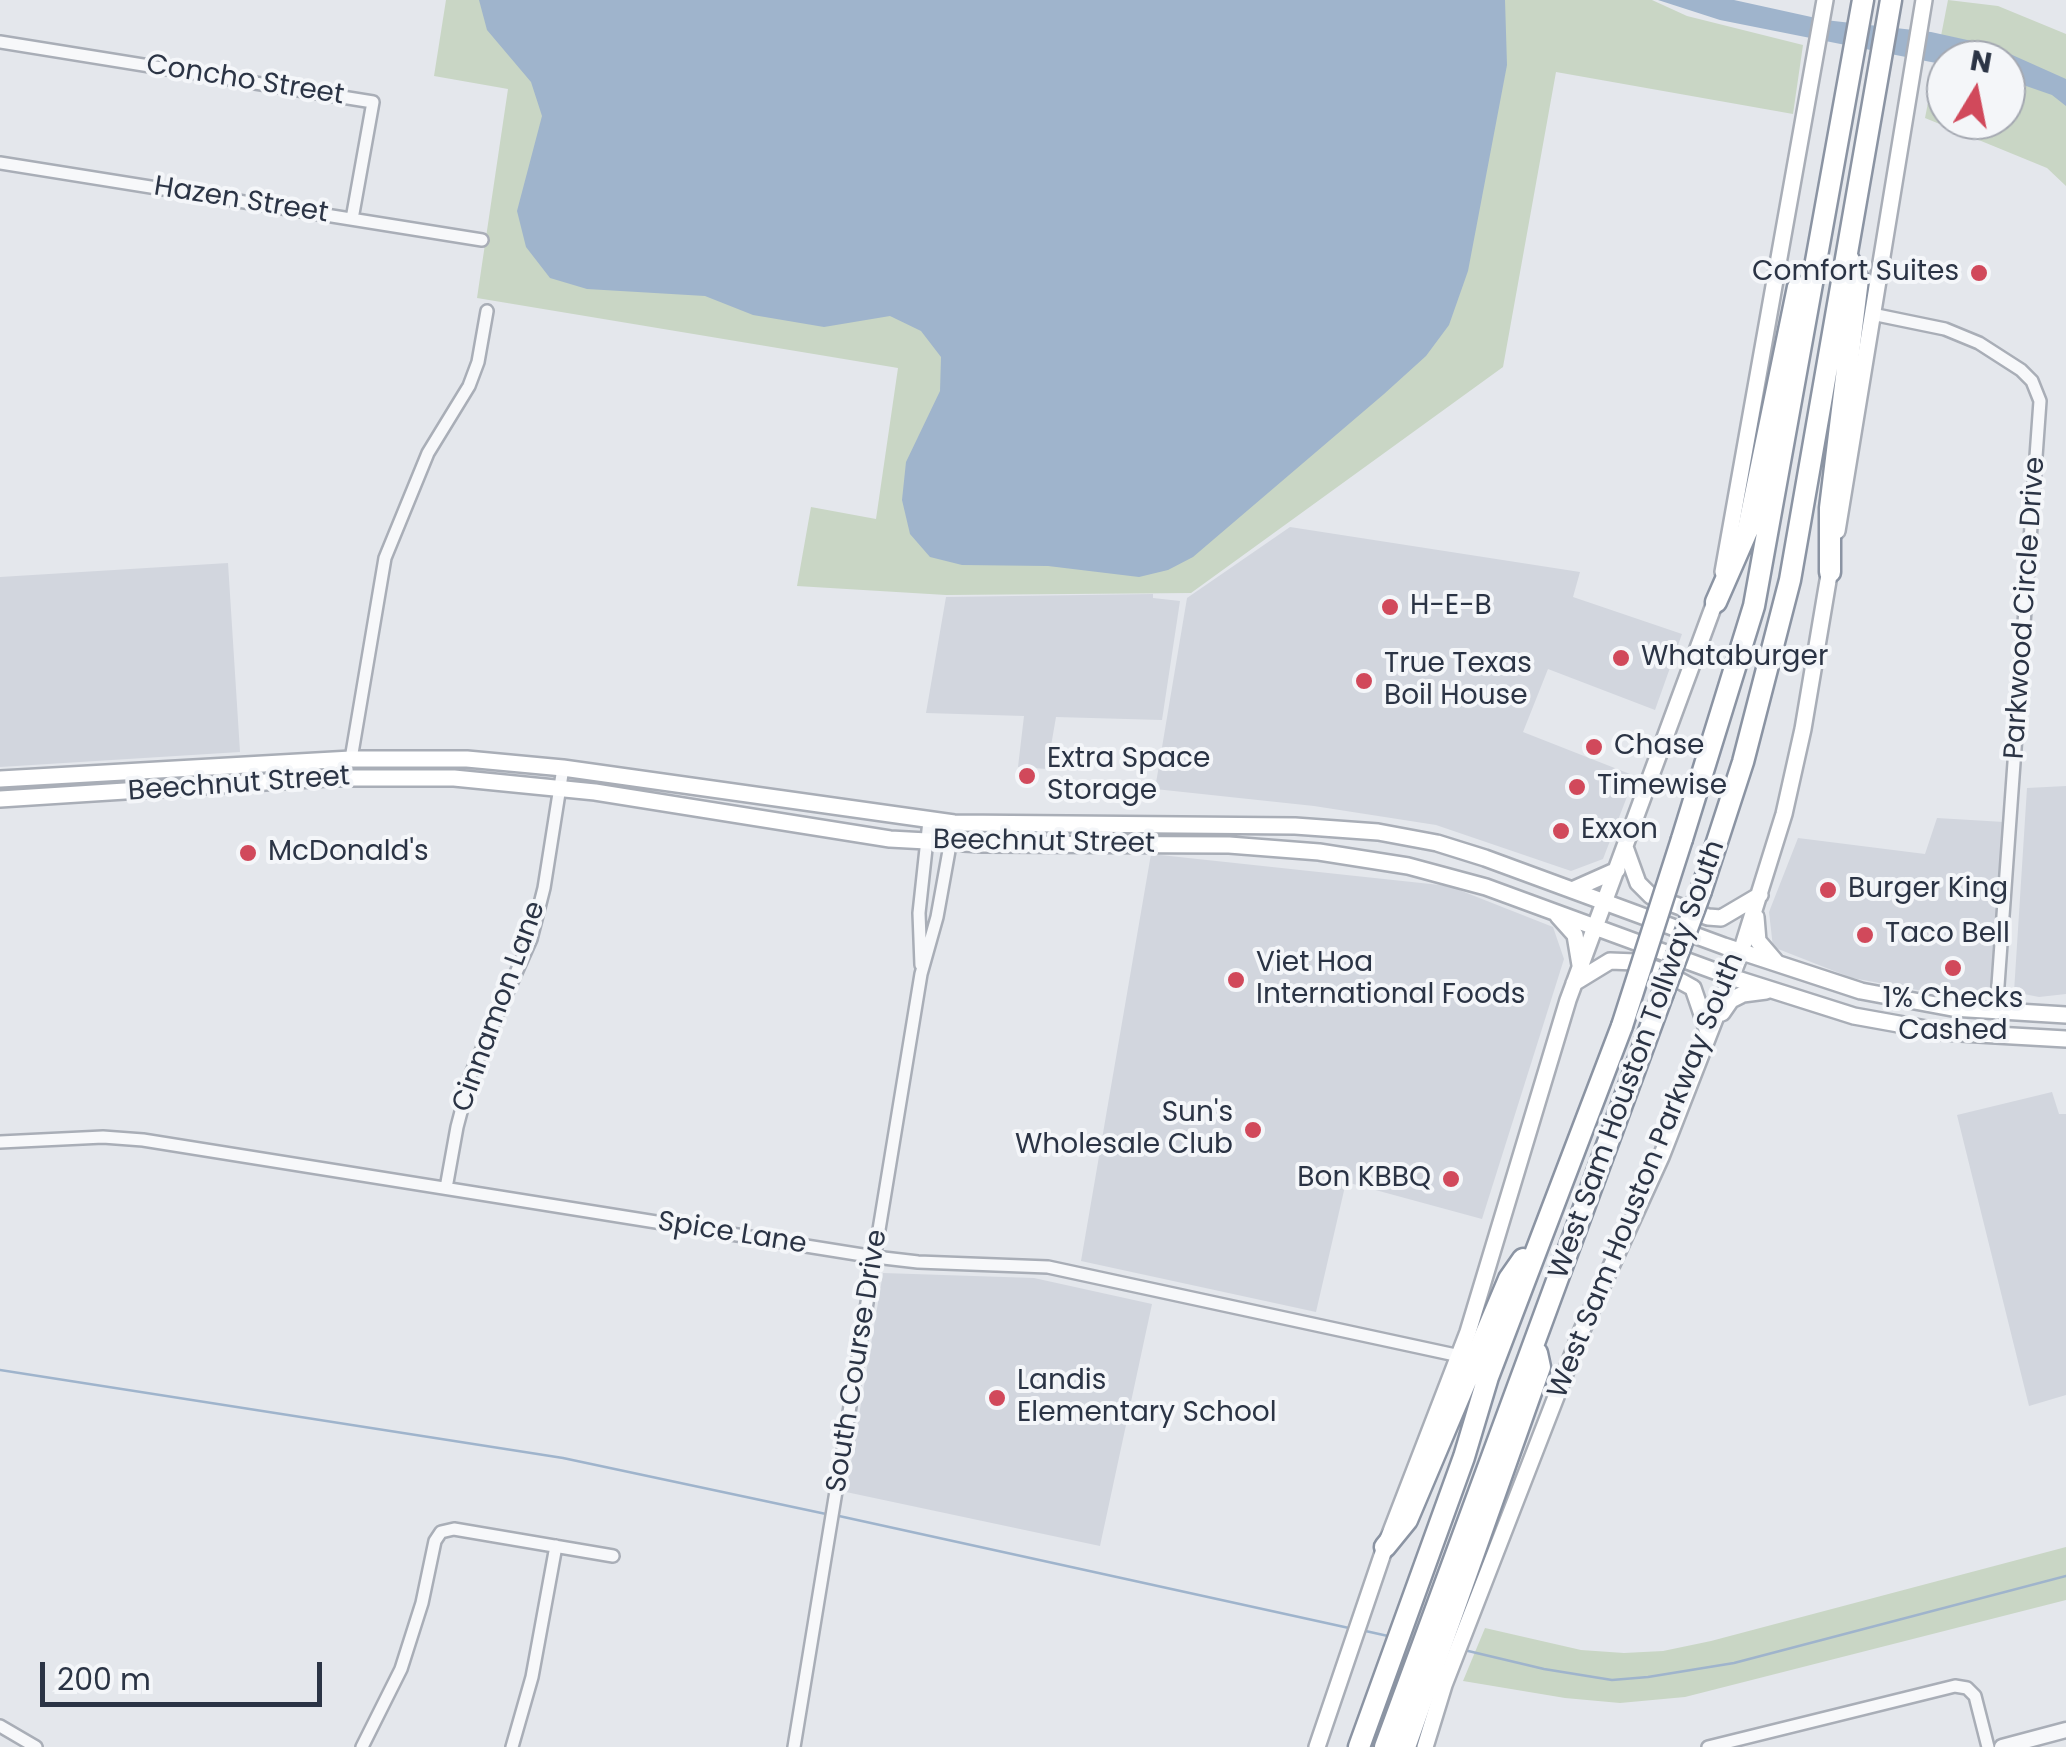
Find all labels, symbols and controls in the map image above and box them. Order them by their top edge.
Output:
north arrow [1926,40,2026,140]
text: N [1967,41,1995,83]
street label: Concho Street [144,49,346,113]
street label: Hazen Street [152,171,330,231]
place label: Comfort Suites [1752,256,1959,290]
marker: Comfort Suites [1968,262,1990,284]
street label: Parkwood Circle Drive [1999,456,2053,760]
place label: H-E-B [1410,590,1492,624]
marker: H-E-B [1379,596,1401,618]
place label: Whataburger [1641,641,1828,675]
marker: Whataburger [1610,647,1632,669]
place label: True Texas Boil House [1384,648,1532,714]
marker: True Texas Boil House [1353,670,1375,692]
place label: Chase [1614,730,1704,764]
marker: Chase [1583,736,1605,758]
place label: Extra Space Storage [1047,743,1210,809]
street label: Beechnut Street [127,760,351,810]
marker: Extra Space Storage [1016,765,1038,787]
place label: Timewise [1597,770,1727,804]
marker: Timewise [1566,776,1588,798]
place label: Exxon [1581,814,1658,848]
marker: Exxon [1550,820,1572,842]
street label: Beechnut Street [933,824,1155,862]
place label: McDonald's [268,836,429,870]
street label: West Sam Houston Tollway South [1543,836,1733,1284]
marker: McDonald's [237,842,259,864]
place label: Burger King [1848,873,2008,907]
marker: Burger King [1817,879,1839,901]
street label: Cinnamon Lane [446,897,554,1117]
place label: Taco Bell [1885,918,2010,952]
marker: Taco Bell [1854,924,1876,946]
place label: Viet Hoa International Foods [1256,947,1525,1013]
street label: West Sam Houston Parkway South [1542,948,1752,1404]
marker: 1% Checks Cashed [1942,957,1964,979]
marker: Viet Hoa International Foods [1225,969,1247,991]
place label: 1% Checks Cashed [1883,983,2023,1049]
place label: Sun's Wholesale Club [1015,1097,1233,1163]
marker: Sun's Wholesale Club [1242,1119,1264,1141]
place label: Bon KBBQ [1297,1162,1431,1196]
marker: Bon KBBQ [1440,1168,1462,1190]
street label: Spice Lane [655,1206,809,1262]
street label: South Course Drive [821,1227,895,1495]
place label: Landis Elementary School [1017,1365,1277,1431]
marker: Landis Elementary School [986,1387,1008,1409]
scale bar [45,1642,328,1704]
text: 200 m [57,1658,151,1701]

